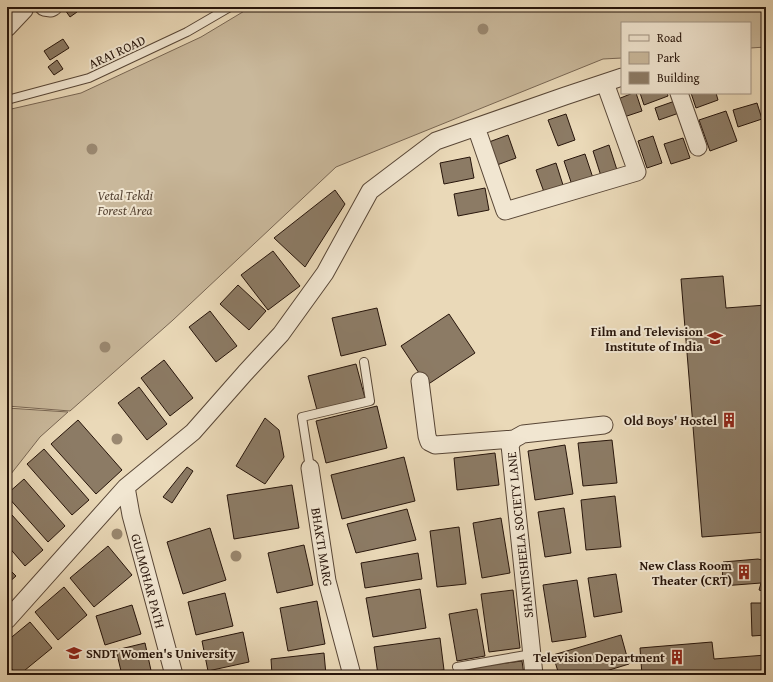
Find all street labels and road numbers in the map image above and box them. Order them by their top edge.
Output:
street label: ARAI ROAD [85,30,149,73]
street label: SHANTISHEELA SOCIETY LANE [502,451,538,619]
street label: BHAKTI MARG [306,506,338,588]
street label: GULMOHAR PATH [126,532,170,631]

